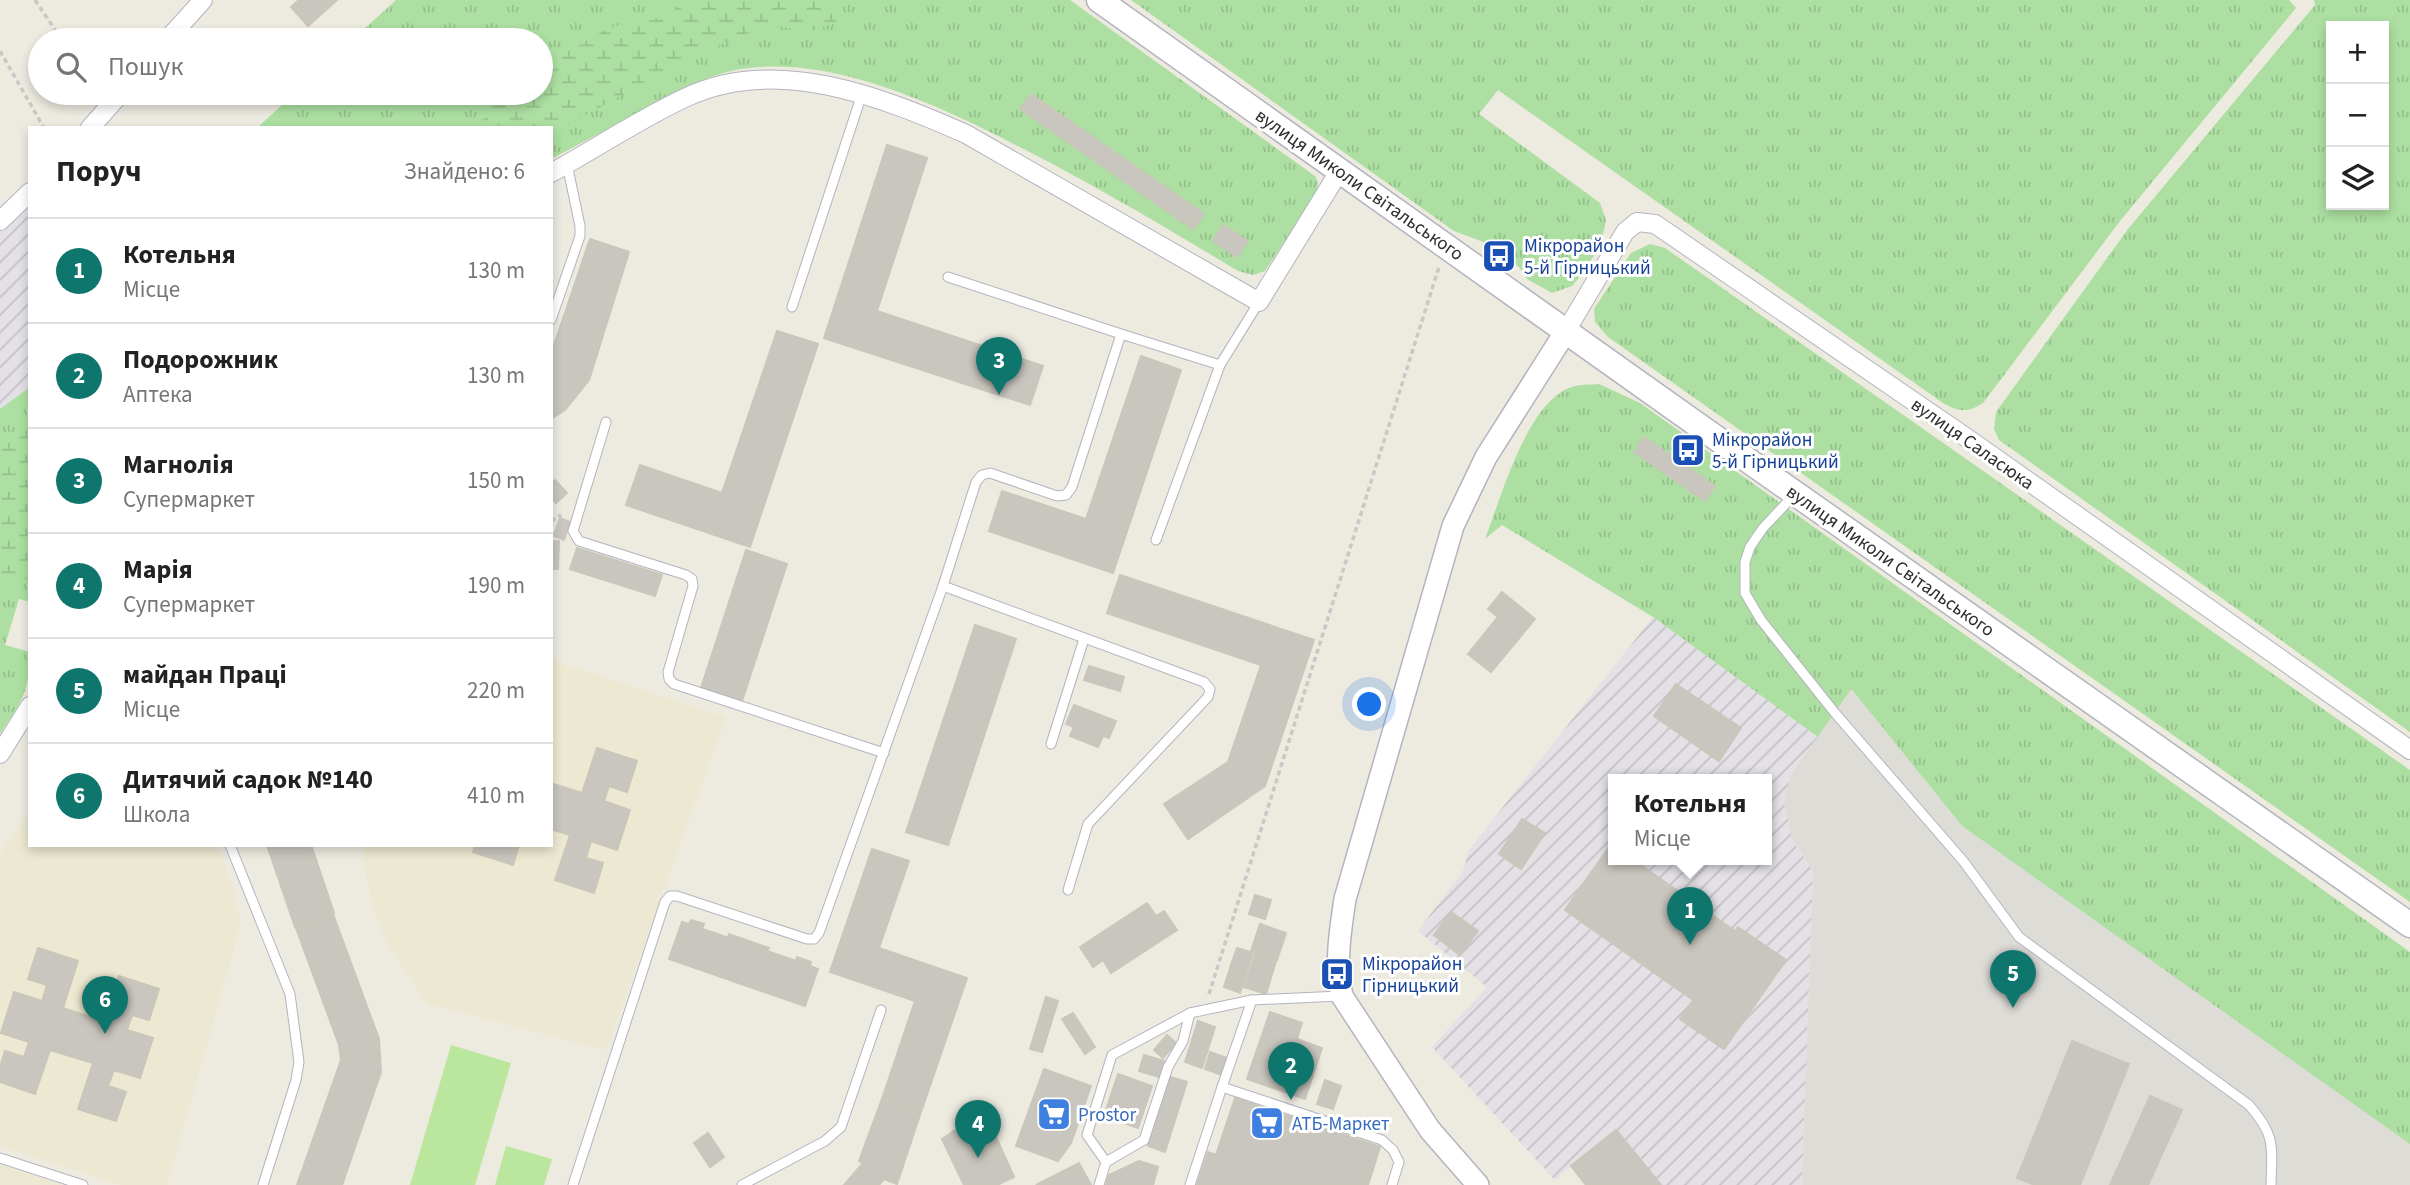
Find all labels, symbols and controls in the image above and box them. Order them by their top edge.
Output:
map controls [2326,21,2389,210]
button: + [2326,21,2389,84]
search box [28,28,553,105]
icon: search [52,48,90,86]
text: Пошук [108,48,183,85]
button: − [2326,84,2389,147]
street label: вулиця Миколи Світальського [1249,103,1469,268]
button: layers [2326,147,2389,210]
text: Поруч [56,150,142,193]
text: Знайдено: 6 [404,155,525,188]
place label: Мiкрорайон 5-й Гiрницький [1524,233,1651,282]
text: Котельня [123,236,236,273]
bus stop icon: Мiкрорайон 5-й Гiрницький [1480,237,1518,275]
text: 1 [73,254,85,287]
text: 130 m [467,254,525,287]
text: Місце [123,273,180,306]
pin: 3 [976,337,1022,395]
text: Подорожник [123,341,278,378]
text: 2 [73,359,85,392]
text: 130 m [467,359,525,392]
text: Аптека [123,378,193,411]
street label: вулиця Саласюка [1905,392,2039,497]
place label: Мікрорайон 5-й Гірницький [1712,427,1839,476]
bus stop icon: Мікрорайон 5-й Гірницький [1669,431,1707,469]
text: Магнолія [123,446,234,483]
text: 3 [73,464,85,497]
text: 150 m [467,464,525,497]
street label: вулиця Миколи Світальського [1780,479,2000,644]
text: Супермаркет [123,483,255,516]
text: Марія [123,551,193,588]
text: 4 [73,569,85,602]
text: 190 m [467,569,525,602]
text: Супермаркет [123,588,255,621]
text: майдан Праці [123,656,287,693]
text: 5 [73,674,85,707]
text: 220 m [467,674,525,707]
your location [1352,687,1386,721]
text: Місце [123,693,180,726]
text: Дитячий садок №140 [123,761,373,798]
popup [1608,774,1772,865]
text: 6 [73,779,85,812]
text: 410 m [467,779,525,812]
text: Котельня [1634,785,1746,822]
text: Школа [123,798,190,831]
text: Місце [1634,822,1691,855]
pin: 1 [1667,887,1713,945]
pin: 5 [1990,950,2036,1008]
place label: Мiкрорайон Гiрницький [1362,951,1462,1000]
bus stop icon: Мiкрорайон Гiрницький [1318,955,1356,993]
pin: 6 [82,976,128,1034]
pin: 2 [1268,1042,1314,1100]
supermarket icon: Prostor [1035,1095,1073,1133]
pin: 4 [955,1100,1001,1158]
place label: Prostor [1078,1102,1136,1129]
supermarket icon: АТБ-Маркет [1248,1104,1286,1142]
place label: АТБ-Маркет [1292,1111,1390,1138]

